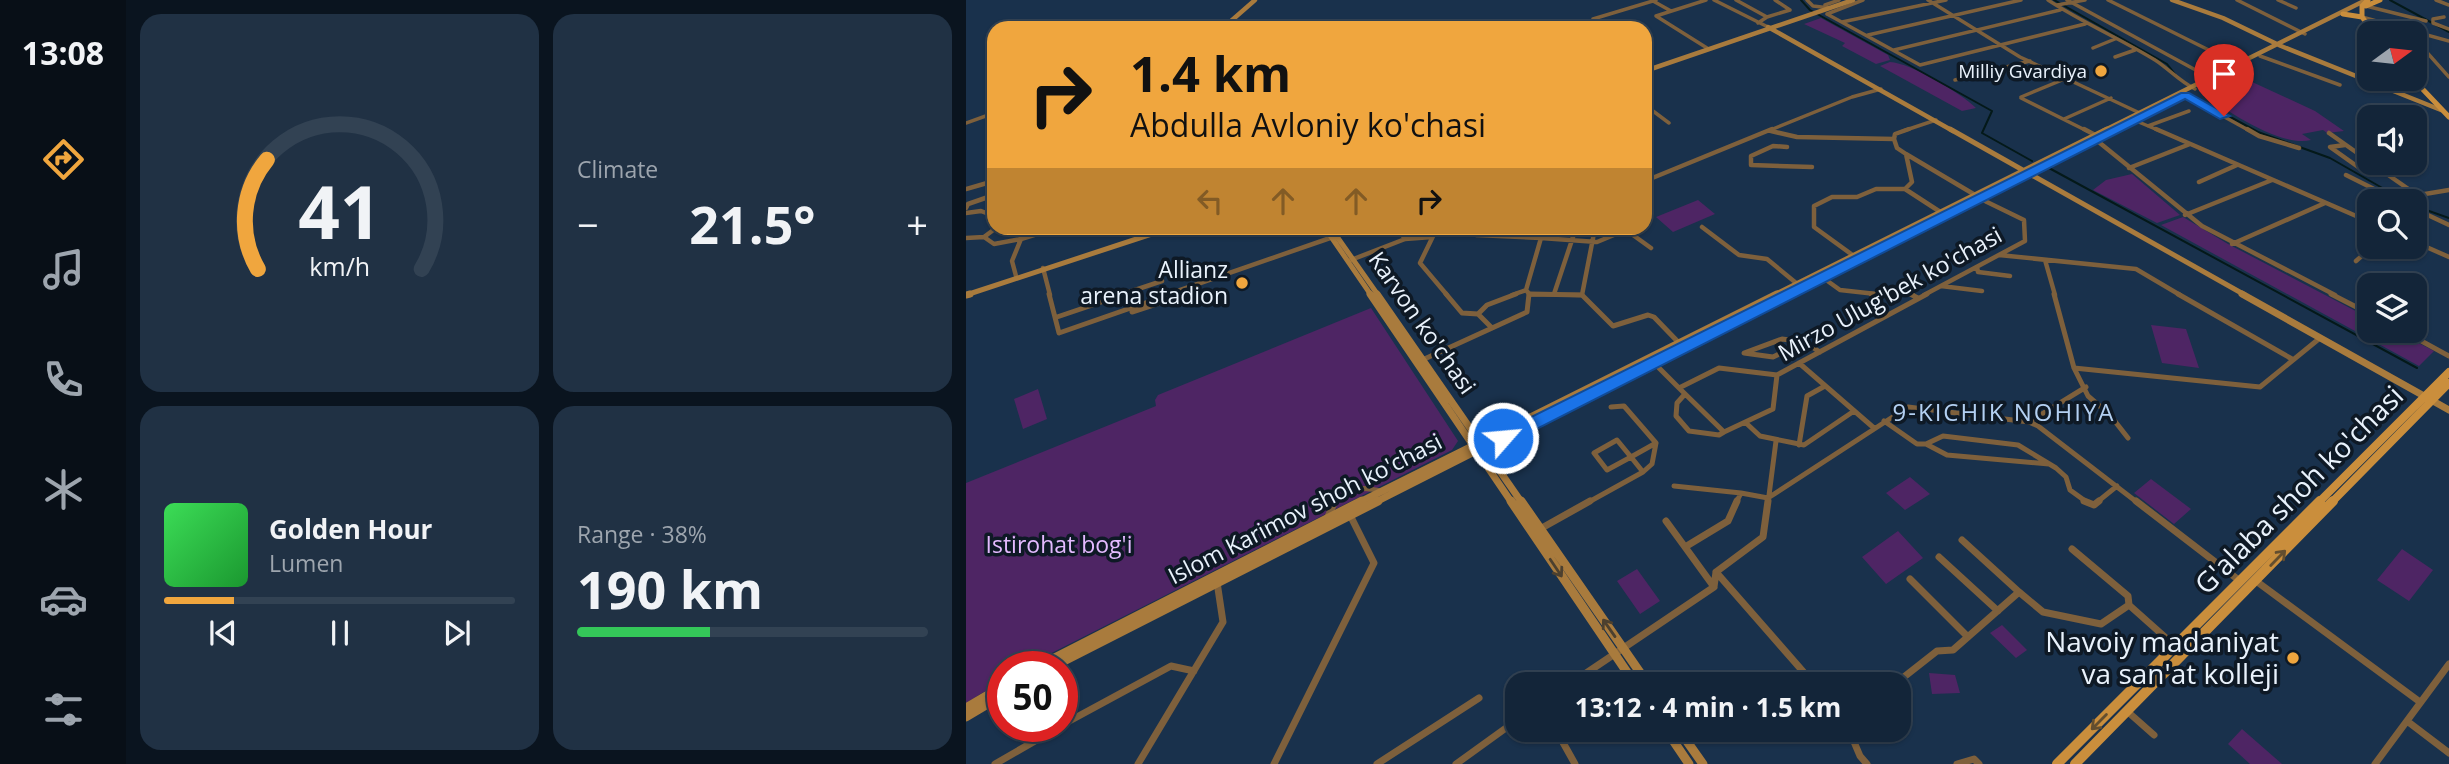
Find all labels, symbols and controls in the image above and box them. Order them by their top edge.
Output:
north arrow [2357,21,2427,91]
map controls [2357,21,2427,343]
text: 13:08 [22,31,104,74]
text: 1.4 km [1130,40,1291,106]
pin [2194,44,2254,116]
icon: right [1015,49,1106,140]
icon: arrive [2205,55,2243,93]
place label: Milliy Gvardiya [1958,58,2087,84]
marker: Milliy Gvardiya [2093,63,2109,79]
text: Abdulla Avloniy ko'chasi [1130,103,1486,146]
button: sound [2357,105,2427,175]
icon: directions [39,135,88,184]
text: Climate [577,153,658,185]
text: 41 [298,161,381,260]
icon: left [1191,182,1229,220]
icon: ahead [1264,182,1302,220]
icon: ahead [1337,182,1375,220]
icon: right [1410,182,1448,220]
text: 21.5° [689,188,816,259]
button: search [2357,189,2427,259]
text: − [577,198,599,250]
text: + [906,198,928,250]
street label: Mirzo Ulug'bek ko'chasi [1772,218,2007,368]
icon: music [39,245,88,294]
street label: Karvon ko'chasi [1362,245,1484,400]
text: km/h [309,249,370,283]
place label: Allianz arena stadion [1080,253,1228,311]
button: layers [2357,273,2427,343]
marker: Allianz arena stadion [1234,275,1250,291]
icon: phone [39,355,88,404]
street label: G'alaba shoh ko'chasi [2186,377,2411,602]
district label: 9-KICHIK NOHIYA [1892,395,2116,428]
position arrow [1466,401,1540,475]
street label: Islom Karimov shoh ko'chasi [1162,425,1447,591]
icon: climate [39,465,88,514]
text: Golden Hour [269,511,432,547]
text: Range · 38% [577,518,707,550]
park label: Istirohat bog'i [986,528,1132,560]
text: Lumen [269,547,343,579]
one-way arrow [2269,550,2286,567]
text: 190 km [577,553,763,624]
one-way arrow [1549,557,1563,577]
icon: car [39,575,88,624]
icon: previous [204,614,242,652]
icon: pause [321,614,359,652]
icon: next [438,614,476,652]
one-way arrow [1602,619,1616,638]
place label: Navoiy madaniyat va san'at kolleji [2045,622,2279,692]
marker: Navoiy madaniyat va san'at kolleji [2285,650,2301,666]
speed limit sign: 50 [987,651,1078,742]
icon: filters [39,685,88,734]
text: 13:12 · 4 min · 1.5 km [1575,689,1841,725]
one-way arrow [2091,713,2108,730]

